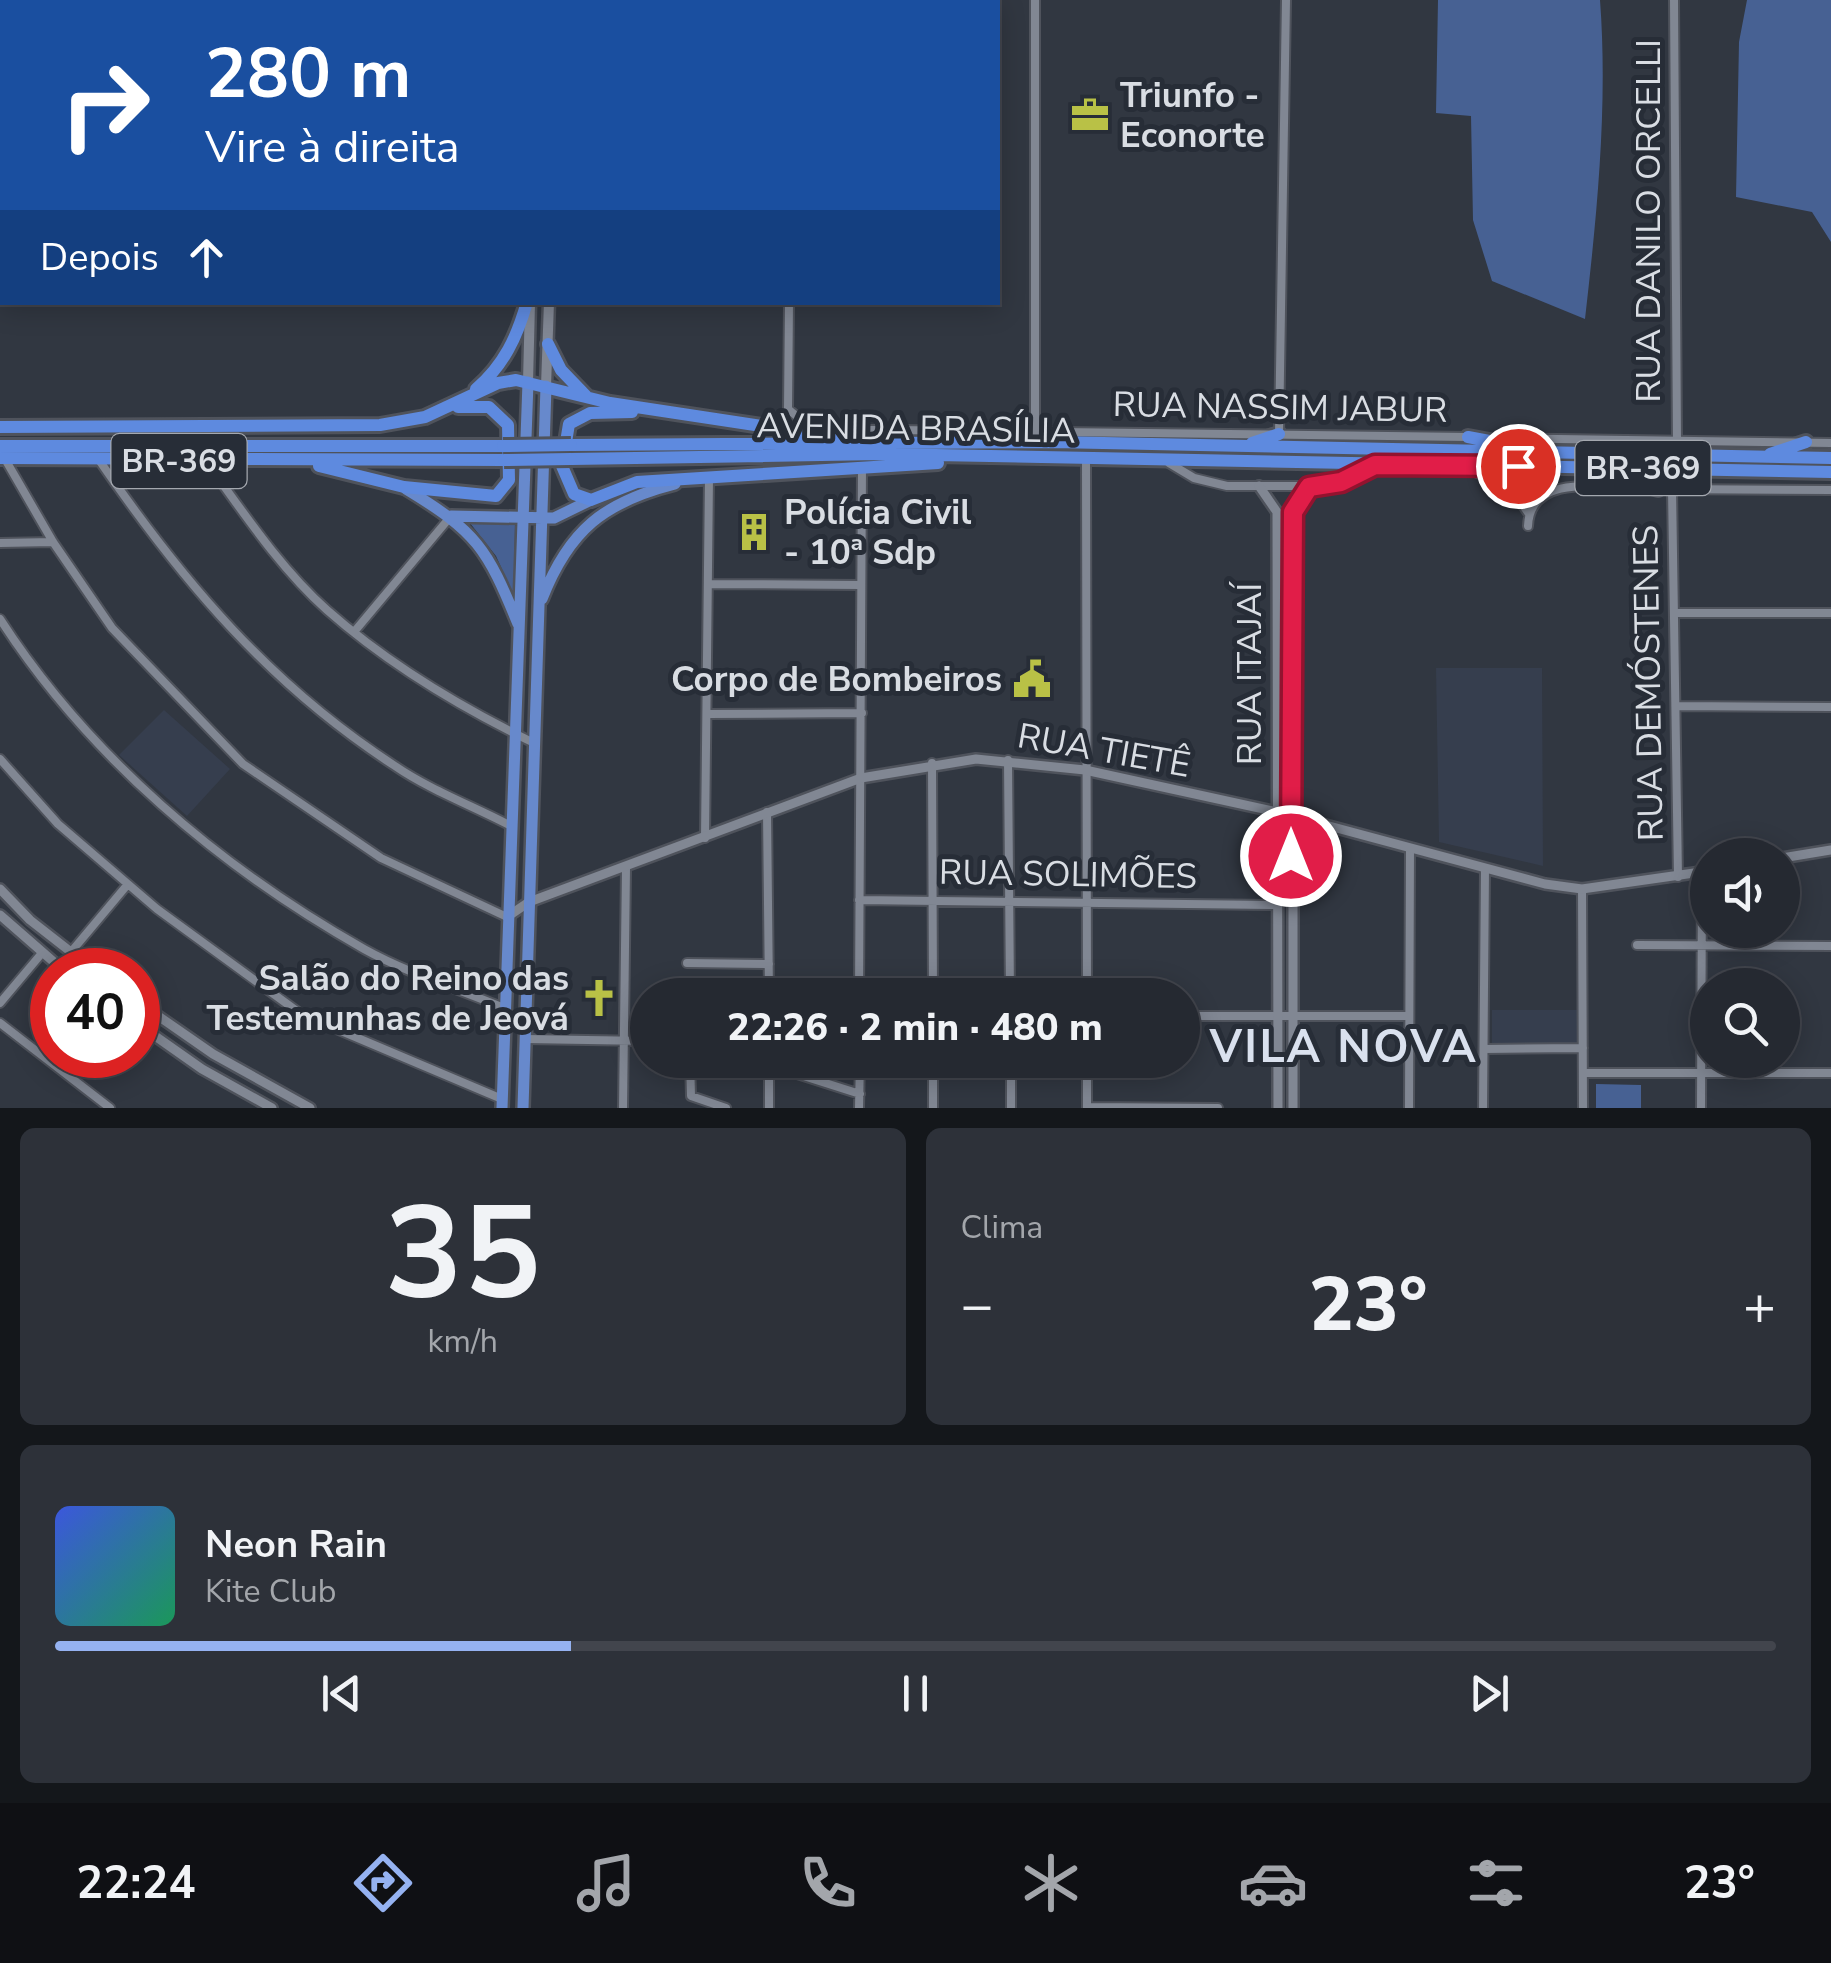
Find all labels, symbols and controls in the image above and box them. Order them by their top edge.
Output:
text: 280 m [205,26,411,122]
street label: RUA DANILO ORCELLI [1625,39,1672,403]
icon: right [40,40,170,170]
place label: Triunfo - Econorte [1120,72,1265,159]
office icon: Triunfo - Econorte [1069,94,1111,136]
text: Vire à direita [205,117,460,178]
icon: ahead [179,230,234,285]
text: Depois [40,232,159,283]
street label: RUA NASSIM JABUR [1112,381,1448,434]
street label: AVENIDA BRASÍLIA [756,402,1076,455]
pin [1476,424,1561,509]
road number: BR-369 [111,434,246,488]
icon: arrive [1491,439,1546,494]
road number: BR-369 [1576,441,1710,495]
place label: Polícia Civil - 10ª Sdp [784,489,971,576]
building icon: Polícia Civil - 10ª Sdp [733,511,775,553]
street label: RUA DEMÓSTENES [1622,524,1675,842]
street label: RUA ITAJAÍ [1226,581,1273,765]
place label: Corpo de Bombeiros [671,656,1002,703]
public building icon: Corpo de Bombeiros [1011,658,1053,700]
street label: RUA TIETÊ [1014,712,1194,789]
position arrow [1239,804,1343,908]
map controls [1690,838,1800,1078]
button: sound [1690,838,1800,948]
street label: RUA SOLIMÕES [939,849,1197,900]
speed limit sign: 40 [30,948,160,1078]
place label: Salão do Reino das Testemunhas de Jeová [206,955,569,1042]
button: search [1690,968,1800,1078]
church icon: Salão do Reino das Testemunhas de Jeová [578,977,620,1019]
text: 22:26 · 2 min · 480 m [727,1002,1103,1053]
district label: VILA NOVA [1209,1017,1478,1078]
text: 35 [385,1166,541,1343]
text: Clima [961,1206,1043,1249]
text: 23° [1309,1254,1428,1356]
text: − [961,1268,994,1343]
text: + [1743,1268,1776,1343]
text: km/h [427,1320,498,1363]
text: Neon Rain [205,1519,387,1570]
text: Kite Club [205,1570,336,1613]
icon: previous [314,1666,369,1721]
icon: pause [888,1666,943,1721]
icon: next [1462,1666,1517,1721]
icon: directions [348,1848,418,1918]
icon: music [571,1848,641,1918]
icon: phone [793,1848,863,1918]
icon: climate [1016,1848,1086,1918]
icon: car [1238,1848,1308,1918]
icon: filters [1461,1848,1531,1918]
text: 22:24 [76,1853,195,1914]
text: 23° [1684,1853,1755,1914]

